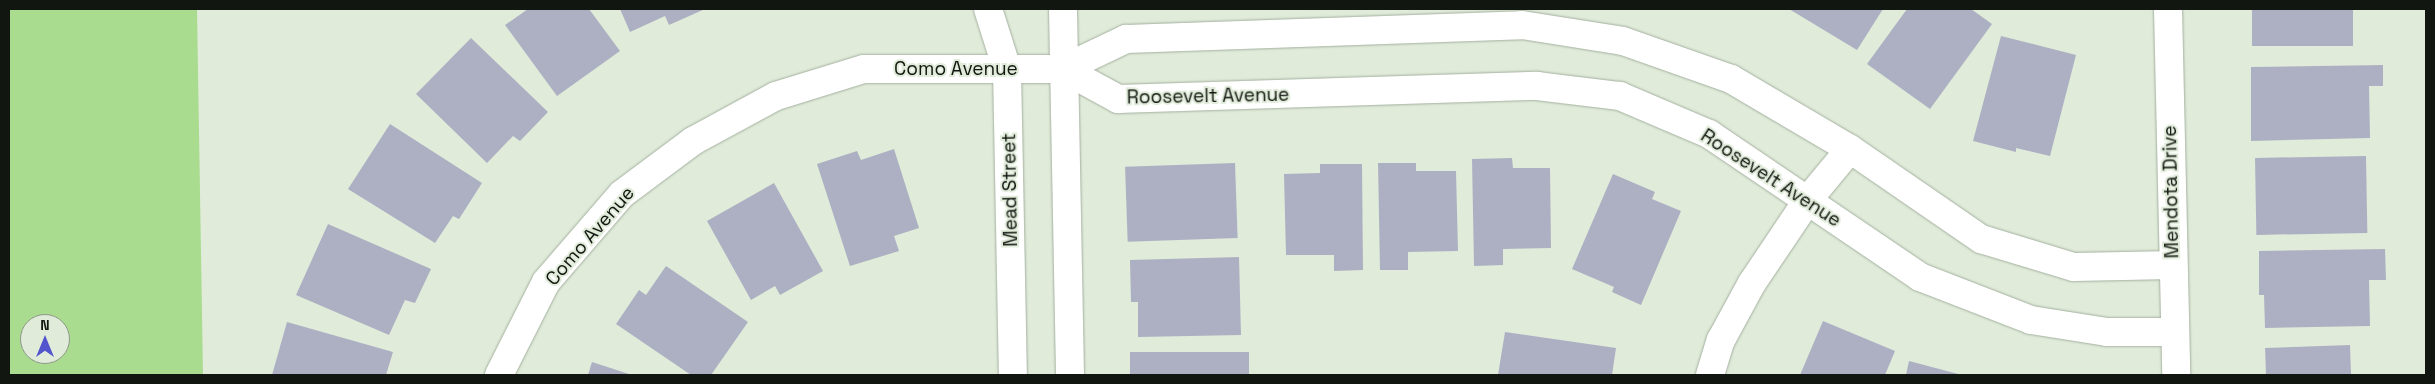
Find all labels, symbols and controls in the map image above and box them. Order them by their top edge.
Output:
street label: Como Avenue [894,58,1018,80]
street label: Roosevelt Avenue [1126,83,1290,109]
street label: Roosevelt Avenue [1697,124,1845,232]
street label: Mendota Drive [2158,125,2184,259]
street label: Mead Street [998,133,1022,247]
street label: Como Avenue [541,182,639,290]
north arrow [20,314,70,364]
text: N [40,316,50,334]

